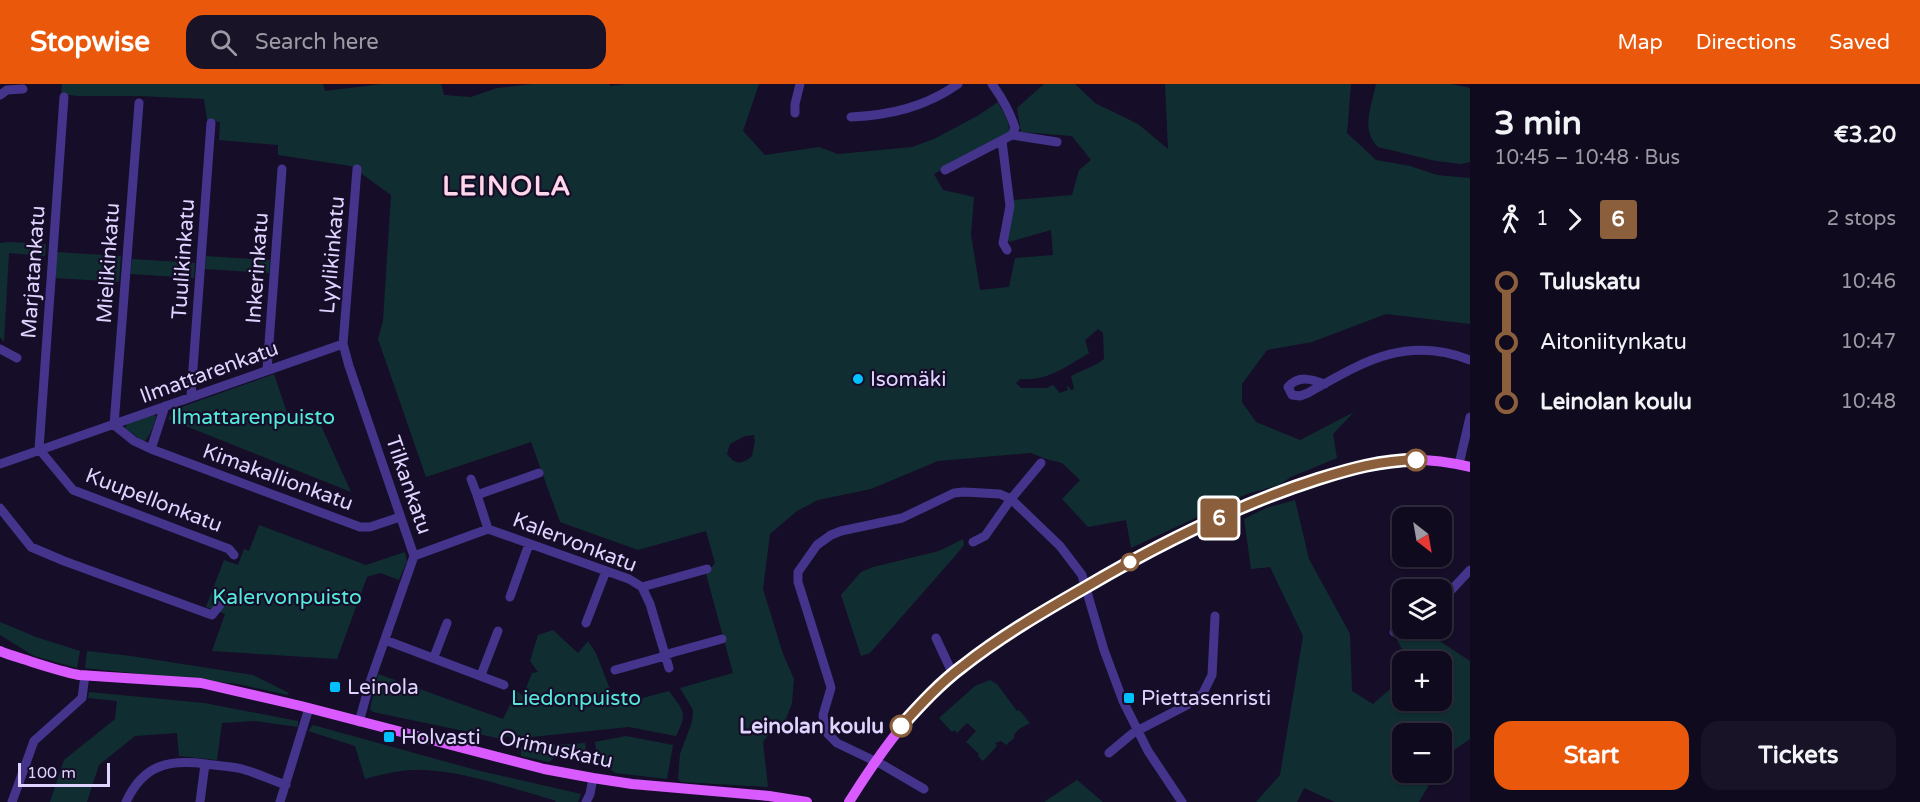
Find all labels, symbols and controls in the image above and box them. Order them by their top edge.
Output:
search box [186,15,606,69]
text: Stopwise [30,25,150,59]
icon: search [207,26,240,59]
text: Search here [255,29,379,55]
text: Map [1617,30,1663,55]
text: Directions [1696,30,1796,55]
text: Saved [1829,30,1890,55]
text: 3 min [1494,104,1582,143]
text: €3.20 [1834,122,1896,148]
text: 10:45 – 10:48 · Bus [1494,146,1680,170]
district label: LEINOLA [442,170,572,203]
street label: Lyylikinkatu [315,195,350,315]
street label: Tuulikinkatu [167,198,200,320]
street label: Mielikinkatu [92,202,125,324]
icon: walk [1494,203,1527,236]
icon: forward [1558,203,1591,236]
street label: Marjatankatu [16,205,51,339]
text: 1 [1536,207,1549,231]
text: 6 [1612,207,1625,232]
text: 2 stops [1827,207,1896,231]
street label: Inkerinkatu [241,212,274,324]
text: Tuluskatu [1540,269,1641,295]
text: 10:46 [1841,270,1896,294]
text: Aitoniitynkatu [1540,329,1687,355]
text: 10:47 [1841,330,1896,354]
street label: Ilmattarenkatu [136,336,282,409]
place label: Isomäki [870,367,946,392]
marker: Isomäki [851,372,865,386]
text: Leinolan koulu [1540,389,1692,415]
text: 10:48 [1841,390,1896,414]
park label: Ilmattarenpuisto [171,405,335,430]
street label: Tilkankatu [380,433,437,538]
street label: Kimakallionkatu [199,439,356,516]
unlabelled marker [1405,449,1427,471]
street label: Kuupellonkatu [82,463,226,538]
line badge: 6 [1200,498,1238,538]
text: 6 [1212,506,1226,531]
street label: Kalervonkatu [509,507,641,578]
north arrow [1392,507,1452,567]
map controls [1392,507,1452,783]
unlabelled marker [1121,553,1139,571]
button: layers [1392,579,1452,639]
park label: Kalervonpuisto [212,585,362,610]
button: + [1392,651,1452,711]
place label: Leinola [347,675,419,700]
marker: Leinola [328,680,342,694]
park label: Liedonpuisto [511,686,641,711]
place label: Piettasenristi [1141,686,1271,711]
marker: Piettasenristi [1122,691,1136,705]
place label: Leinolan koulu [739,714,884,739]
marker: Leinolan koulu [890,715,912,737]
button: Start [1494,721,1689,790]
button: Tickets [1701,721,1896,790]
button: − [1392,723,1452,783]
place label: Holvasti [401,725,481,750]
street label: Orimuskatu [497,725,615,774]
marker: Holvasti [382,730,396,744]
scale bar [18,760,110,788]
text: 100 m [27,763,76,783]

